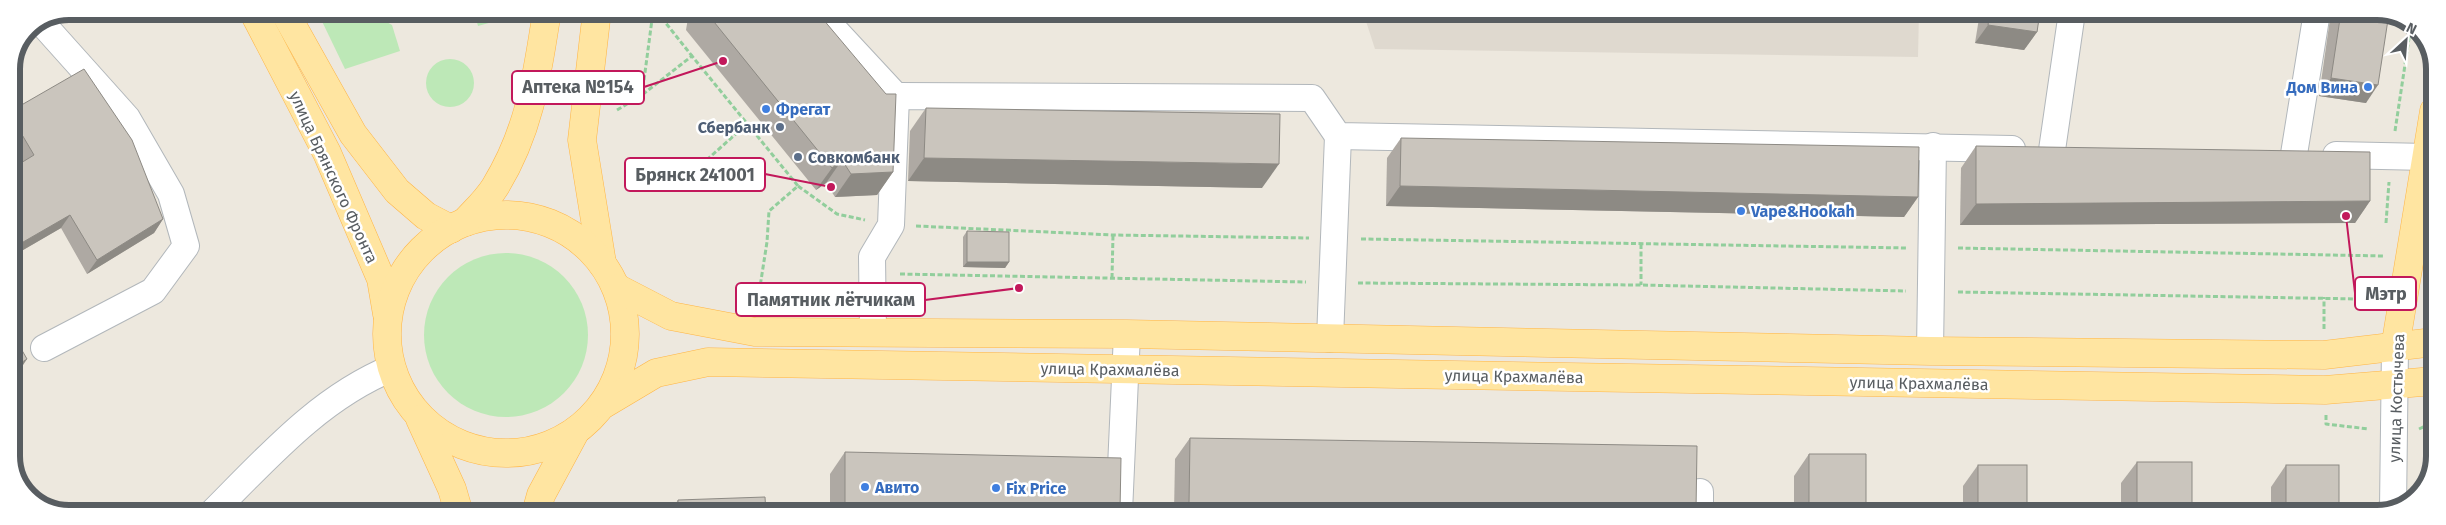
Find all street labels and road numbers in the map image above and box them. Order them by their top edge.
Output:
street label: улица Брянского Фронта [285,88,382,266]
street label: улица Костычева [2385,333,2408,463]
street label: улица Крахмалёва [1040,359,1180,380]
street label: улица Крахмалёва [1444,366,1584,387]
street label: улица Крахмалёва [1849,373,1989,394]

